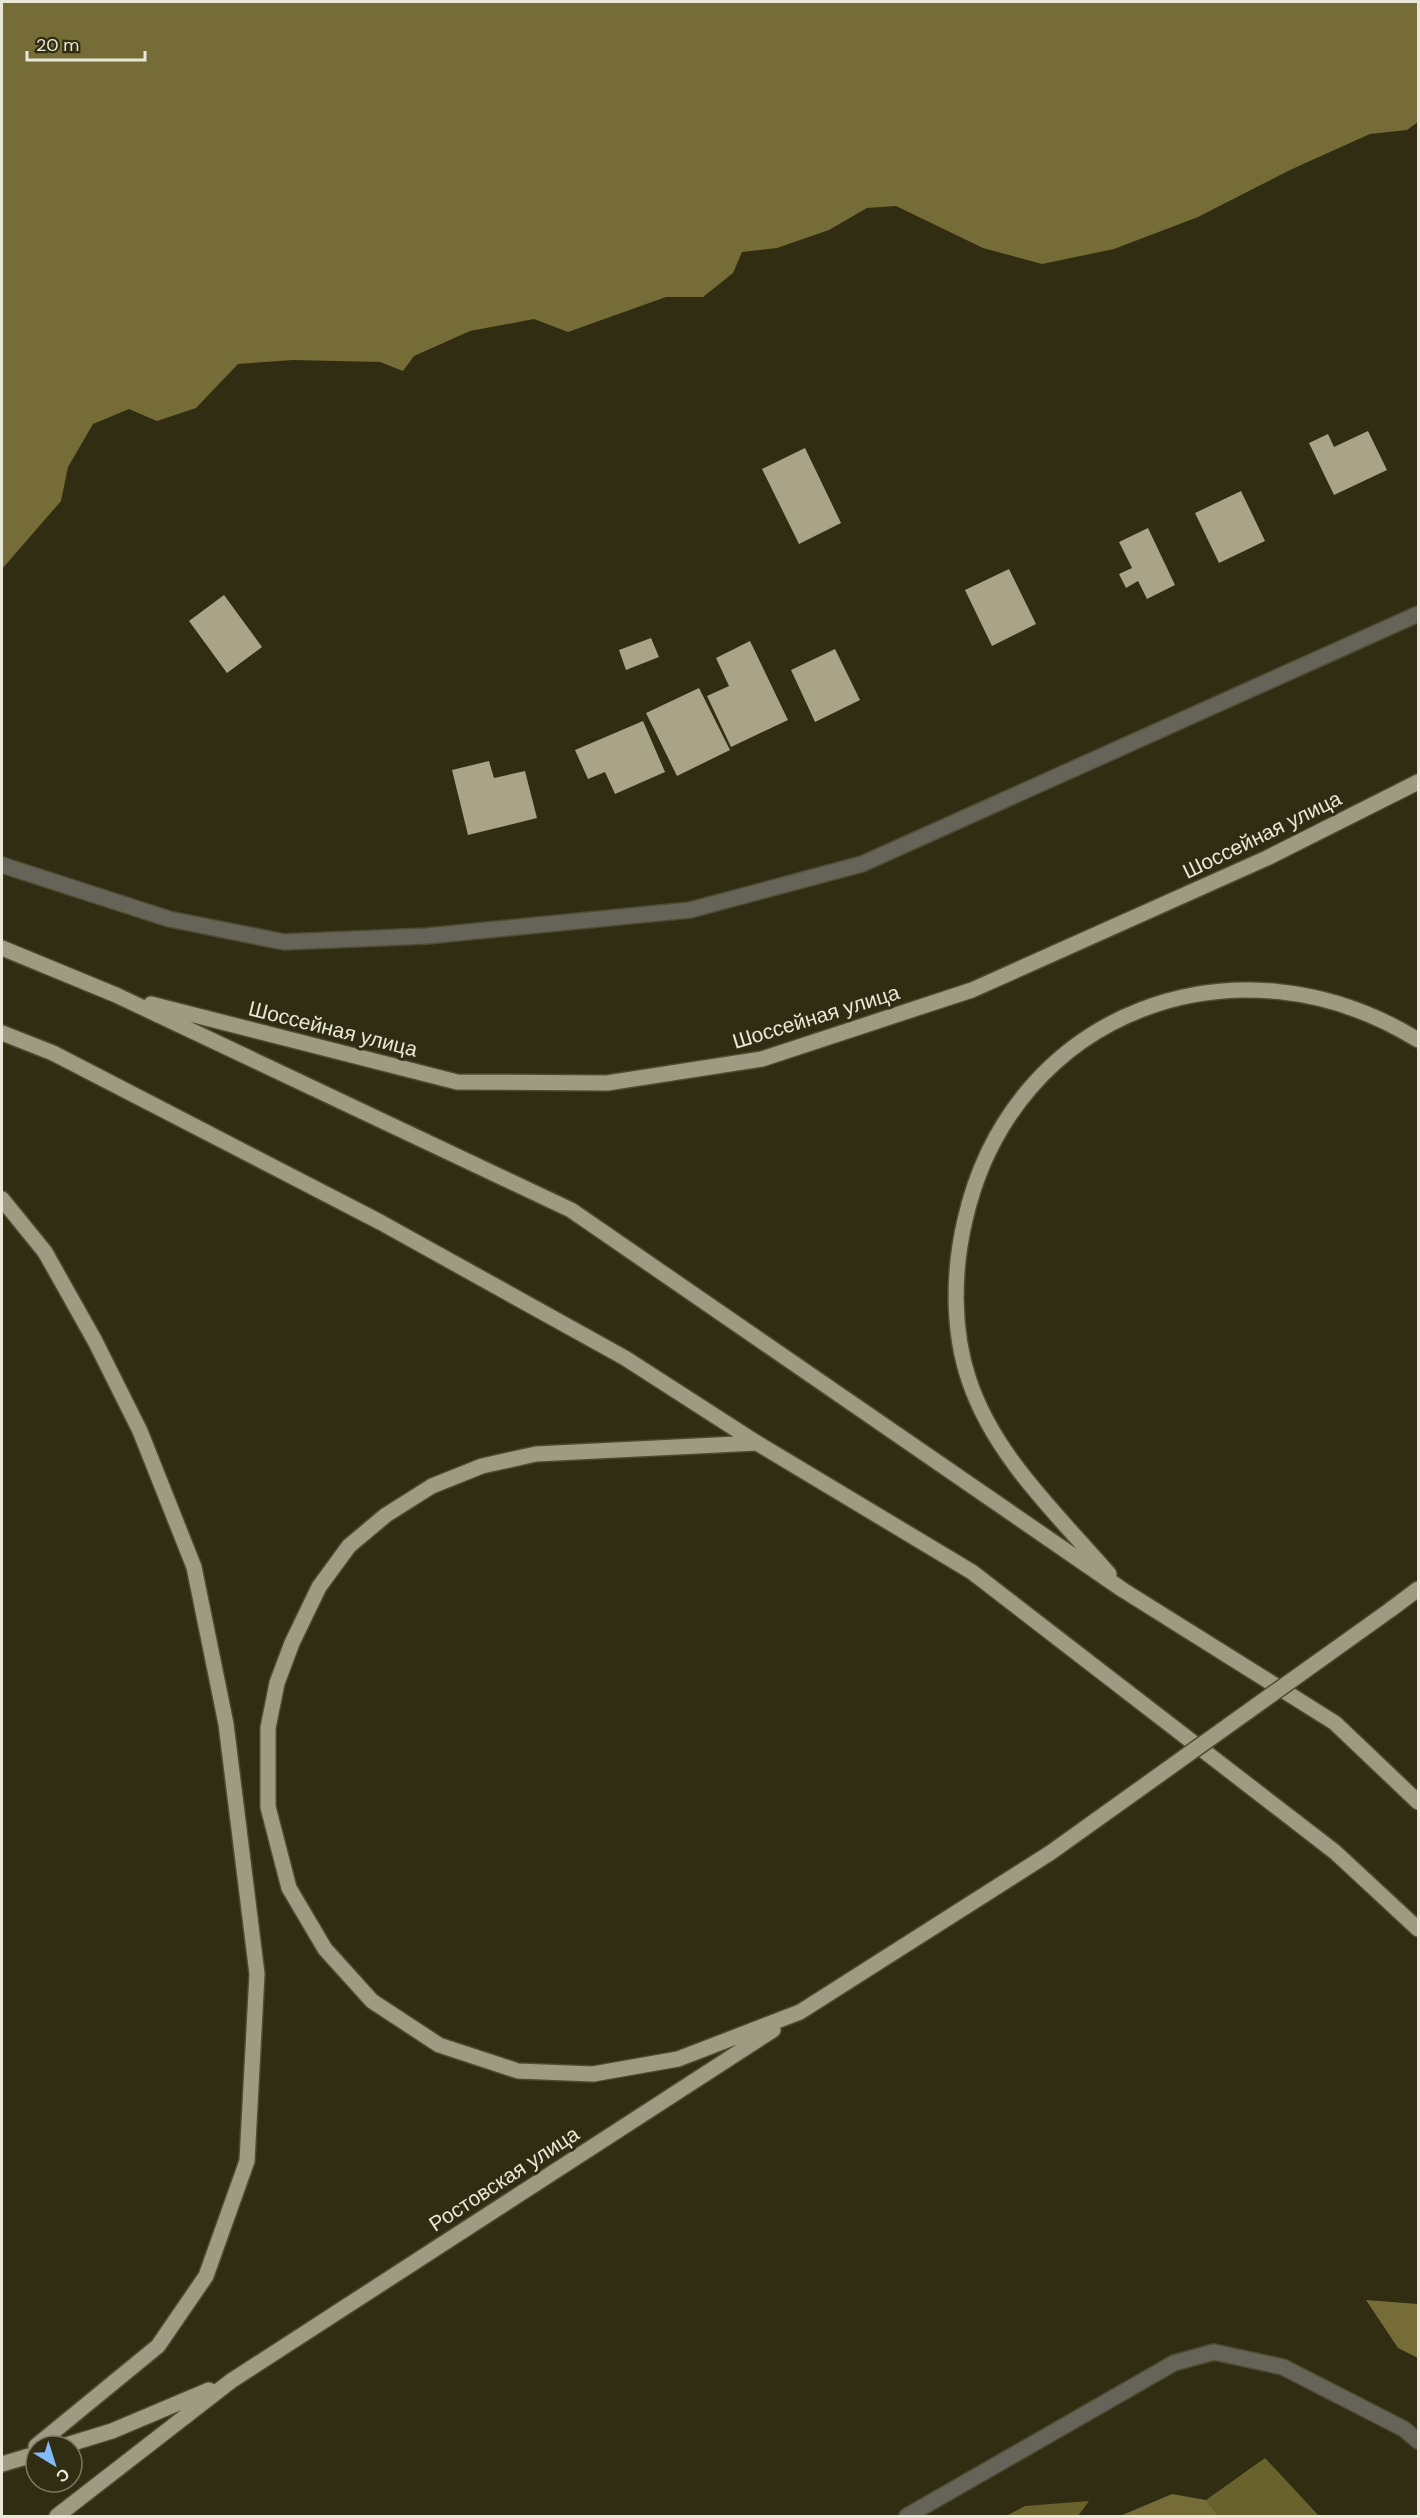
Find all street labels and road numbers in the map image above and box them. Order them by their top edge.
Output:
street label: Шоссейная улица [1178,784,1346,886]
street label: Шоссейная улица [729,978,903,1056]
street label: Шоссейная улица [246,994,421,1064]
street label: Ростовская улица [424,2120,585,2238]

